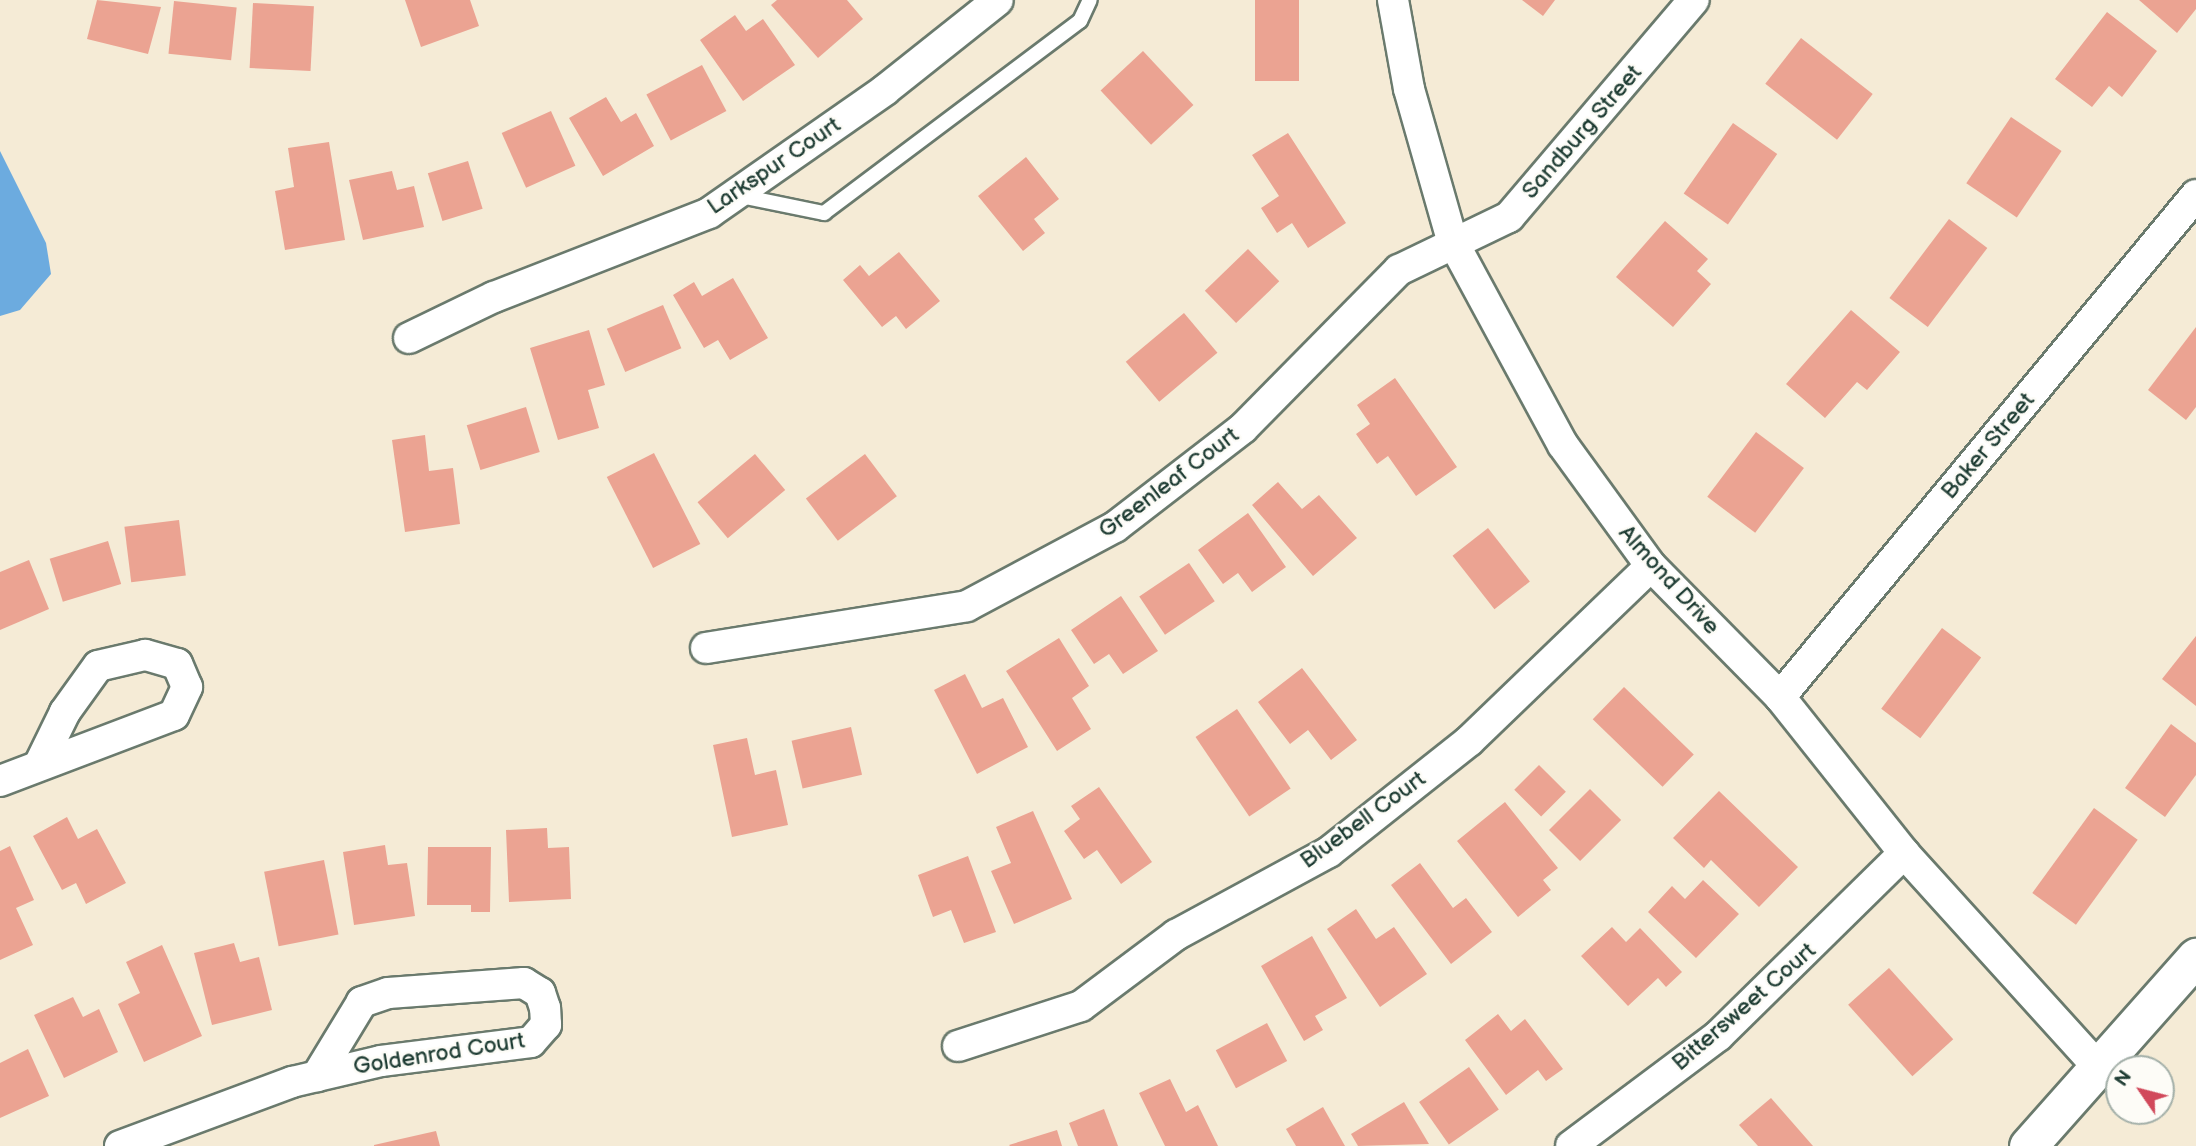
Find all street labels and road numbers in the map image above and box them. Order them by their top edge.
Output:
street label: Sandburg Street [1516,59,1648,205]
street label: Larkspur Court [702,111,846,221]
street label: Baker Street [1935,387,2041,505]
street label: Greenleaf Court [1094,421,1244,545]
street label: Almond Drive [1613,520,1725,640]
street label: Bluebell Court [1295,765,1431,875]
street label: Bittersweet Court [1667,937,1821,1077]
street label: Goldenrod Court [351,1027,527,1081]

